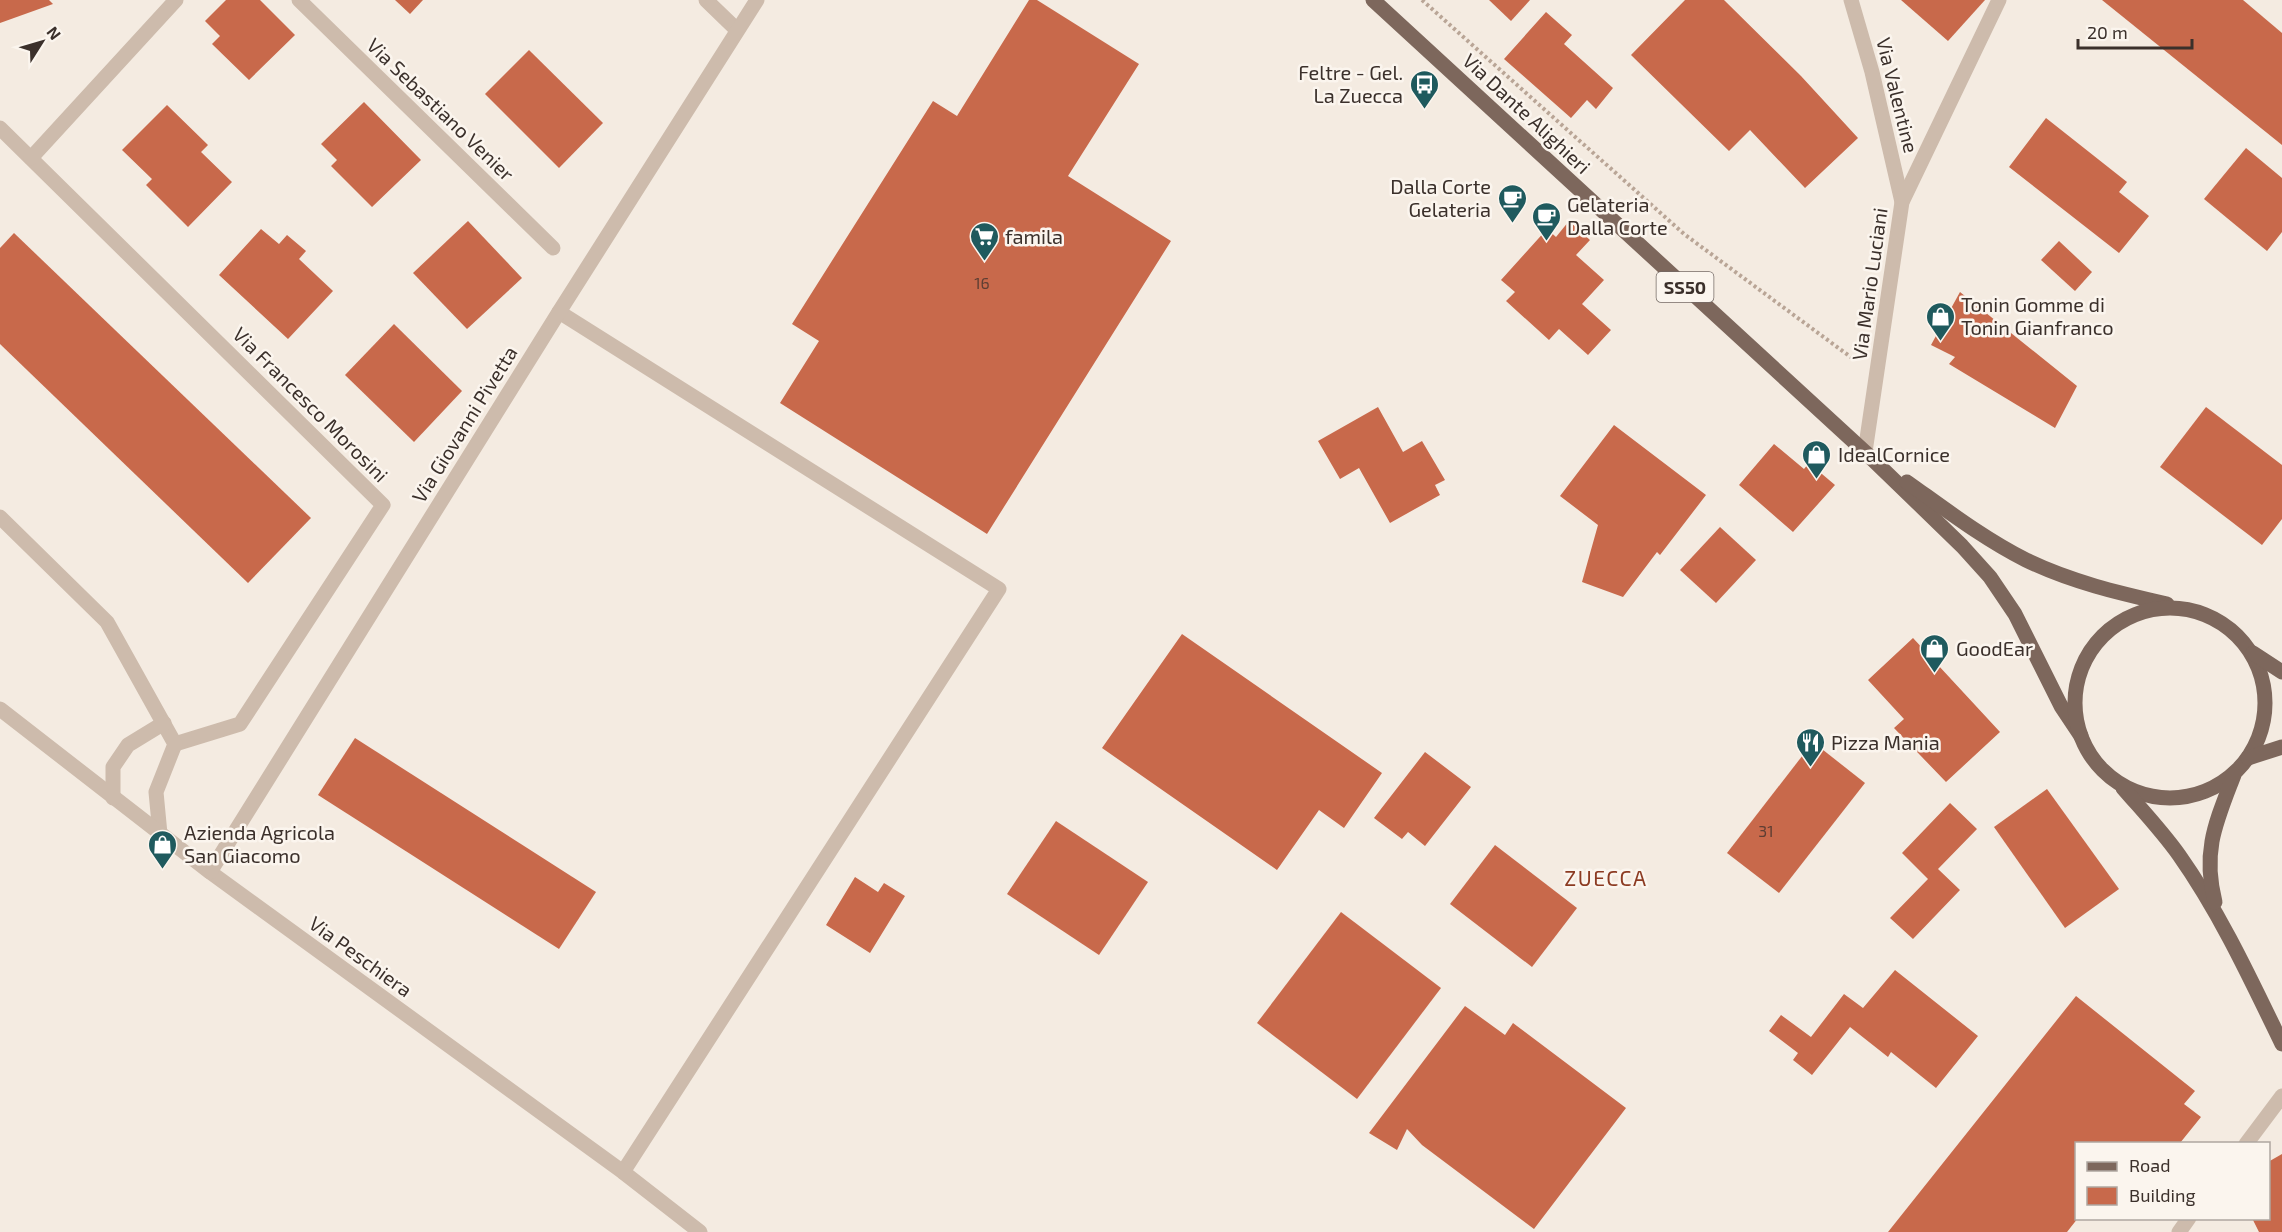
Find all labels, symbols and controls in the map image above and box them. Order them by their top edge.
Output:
north arrow [12,12,72,72]
scale bar [2078,12,2192,50]
text: 20 m [2087,21,2128,43]
text: N [43,22,65,43]
street label: Via Sebastiano Venier [362,33,520,185]
street label: Via Valentine [1872,35,1924,155]
street label: Via Dante Alighieri [1458,48,1596,178]
place label: Feltre - Gel. La Zuecca [1298,60,1403,107]
bus stop icon: Feltre - Gel. La Zuecca [1408,68,1440,110]
place label: Dalla Corte Gelateria [1390,174,1491,221]
cafe icon: Dalla Corte Gelateria [1496,182,1528,224]
place label: Gelateria Dalla Corte [1567,192,1668,239]
cafe icon: Gelateria Dalla Corte [1530,200,1562,242]
street label: Via Mario Luciani [1846,206,1892,362]
supermarket icon: famila [968,220,1000,262]
place label: famila [1005,224,1063,248]
road number: SS50 [1656,272,1714,302]
house number: 16 [974,273,990,292]
place label: Tonin Gomme di Tonin Gianfranco [1961,292,2114,339]
shop icon: Tonin Gomme di Tonin Gianfranco [1924,300,1956,342]
street label: Via Francesco Morosini [229,322,393,486]
street label: Via Giovanni Pivetta [406,341,522,507]
shop icon: IdealCornice [1801,438,1833,480]
place label: IdealCornice [1838,442,1950,466]
shop icon: GoodEar [1919,632,1951,674]
place label: GoodEar [1956,636,2033,660]
restaurant icon: Pizza Mania [1794,726,1826,768]
place label: Pizza Mania [1831,730,1940,754]
place label: Azienda Agricola San Giacomo [184,820,335,867]
house number: 31 [1758,821,1774,840]
shop icon: Azienda Agricola San Giacomo [147,828,179,870]
district label: ZUECCA [1564,865,1648,890]
street label: Via Peschiera [305,911,417,1001]
legend [2075,1142,2270,1220]
text: Road [2129,1154,2170,1176]
text: Building [2129,1184,2196,1206]

